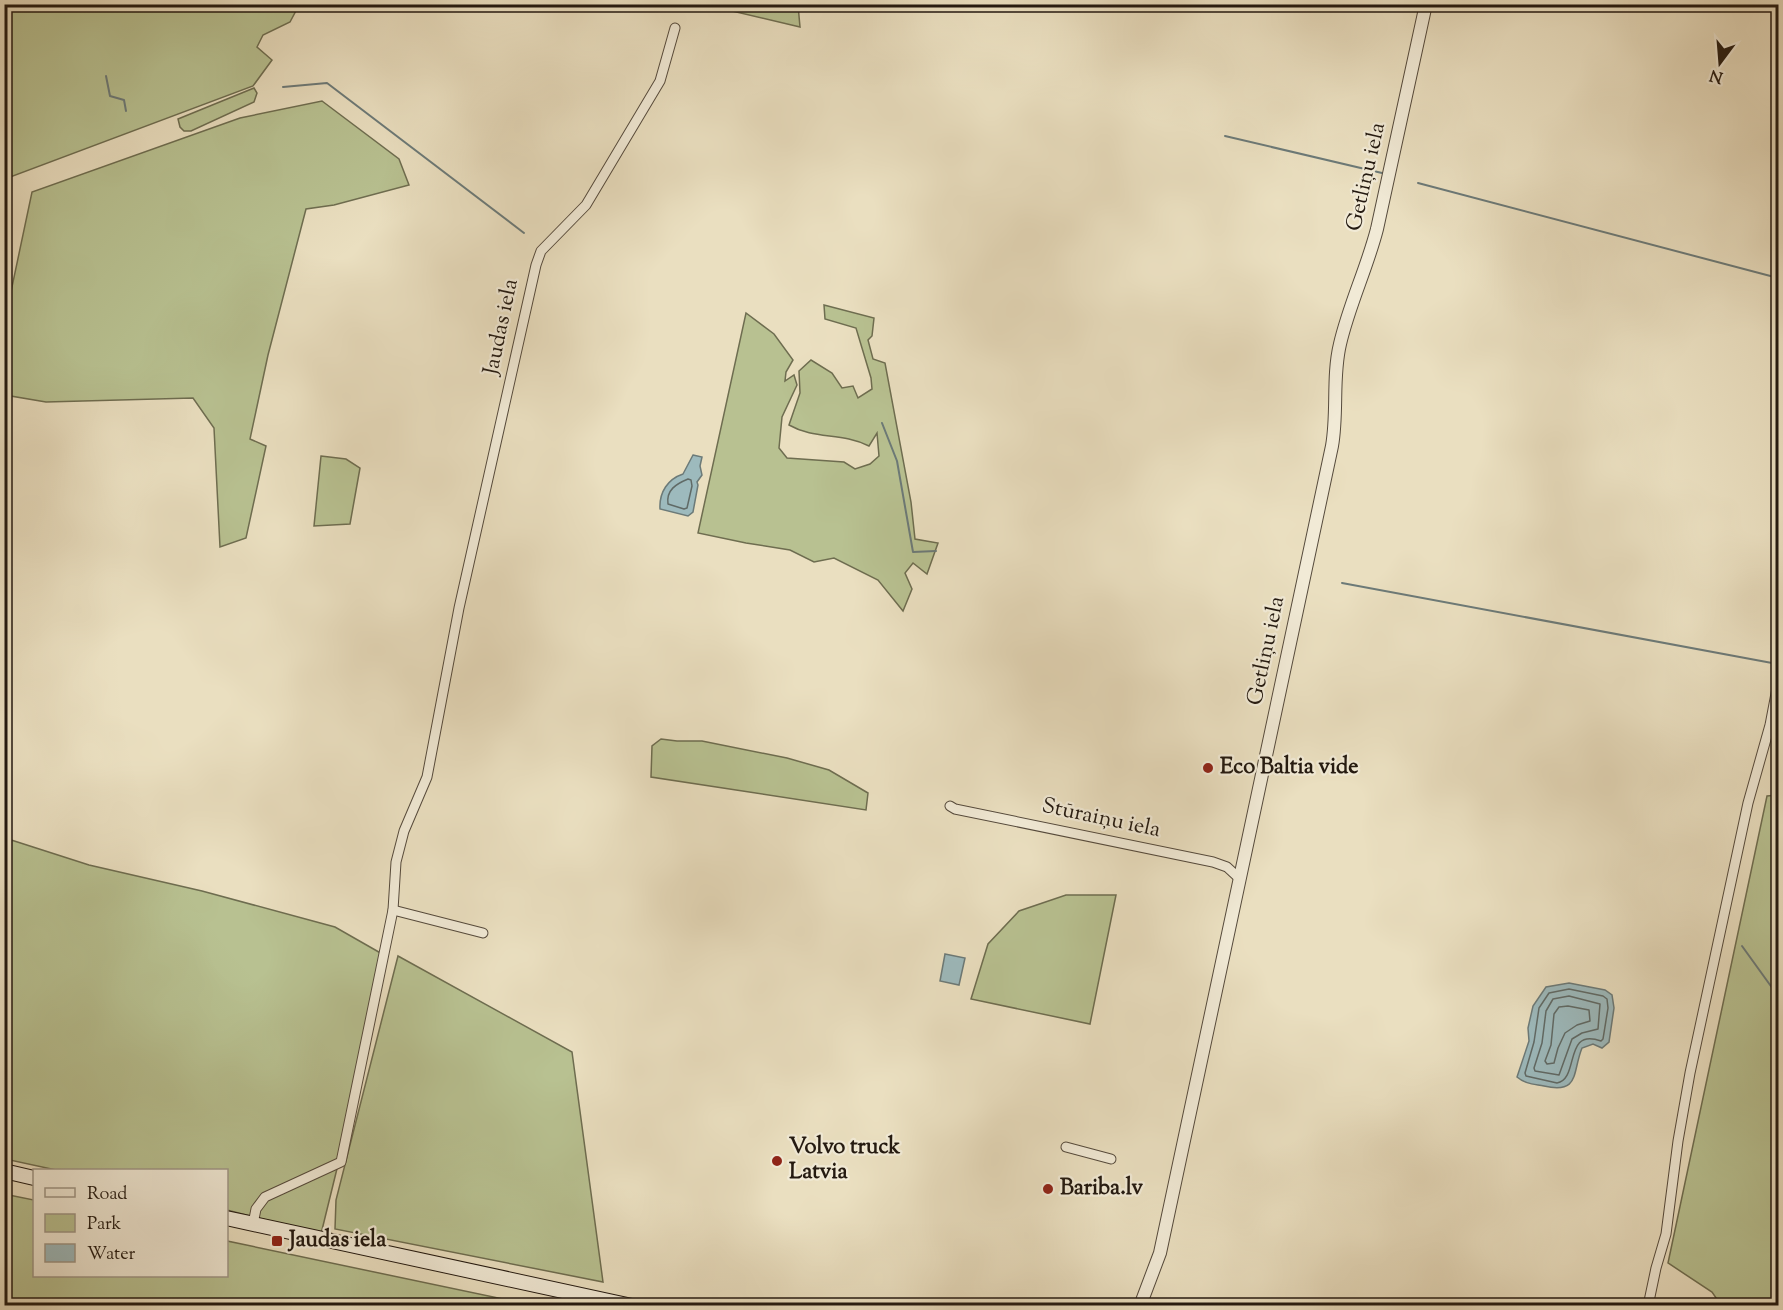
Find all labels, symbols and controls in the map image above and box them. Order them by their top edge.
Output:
north arrow [1690,33,1750,93]
text: N [1707,62,1726,88]
street label: Getliņu iela [1339,119,1395,235]
street label: Jaudas iela [476,276,528,379]
street label: Getliņu iela [1240,594,1294,708]
place label: Eco Baltia vide [1220,752,1359,784]
marker: Eco Baltia vide [1201,761,1215,775]
street label: Stūraiņu iela [1039,791,1163,847]
place label: Volvo truck Latvia [789,1132,900,1189]
marker: Volvo truck Latvia [770,1154,784,1168]
legend [33,1169,228,1277]
place label: Bariba.lv [1060,1173,1144,1205]
text: Road [87,1182,127,1208]
marker: Bariba.lv [1041,1182,1055,1196]
text: Park [87,1212,122,1238]
place label: Jaudas iela [287,1225,387,1257]
marker: Jaudas iela [270,1234,284,1248]
text: Water [87,1242,136,1268]

